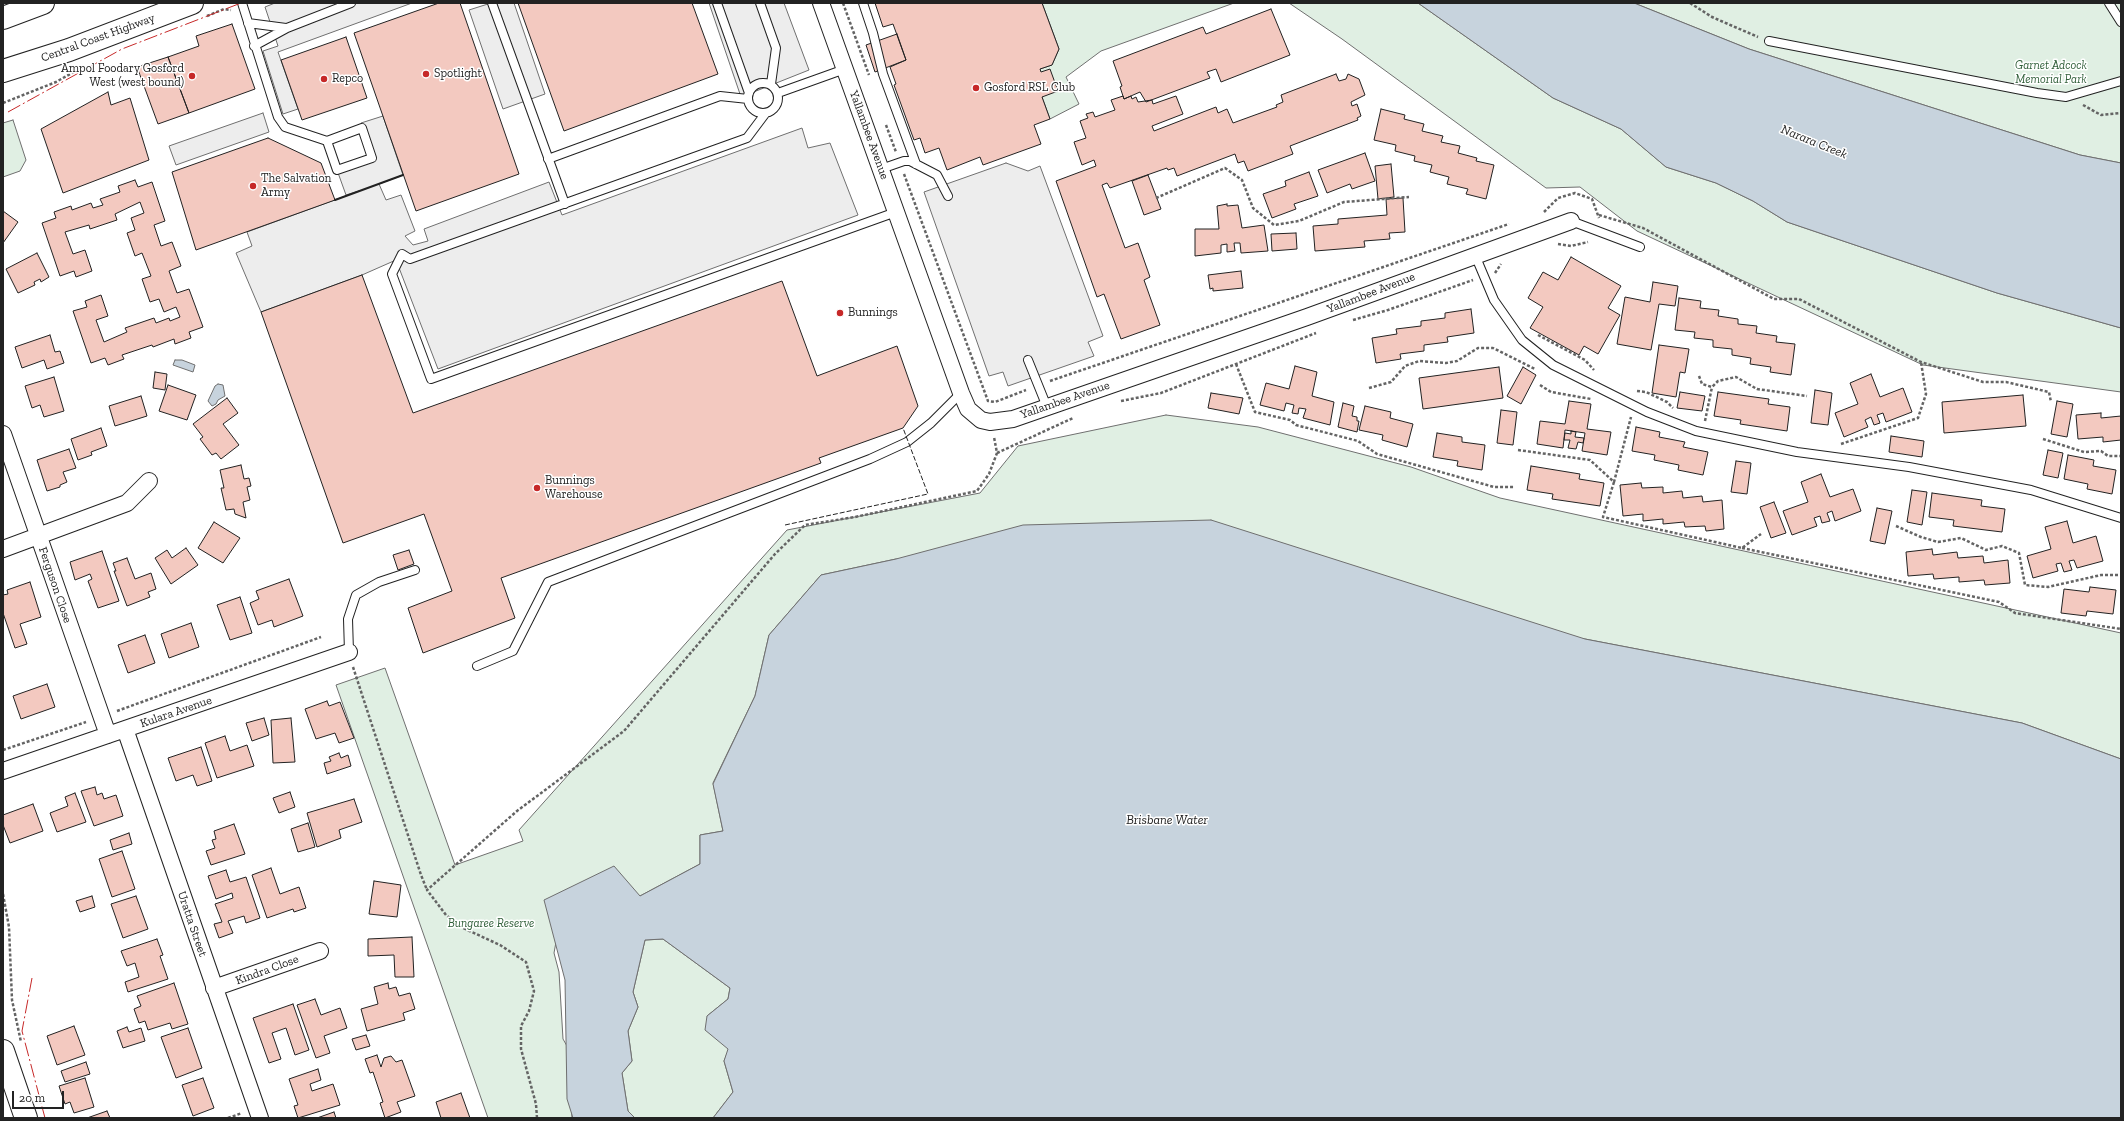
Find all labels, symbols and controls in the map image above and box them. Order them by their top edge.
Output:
street label: Central Coast Highway [39,11,157,65]
park label: Garnet Adcock Memorial Park [2015,59,2087,87]
place label: Ampol Foodary Gosford West (west bound) [61,62,184,90]
place label: Spotlight [434,67,482,81]
marker: Spotlight [421,69,431,79]
marker: Ampol Foodary Gosford West (west bound) [187,71,197,81]
place label: Repco [332,72,363,86]
marker: Repco [319,74,329,84]
place label: Gosford RSL Club [984,81,1075,95]
marker: Gosford RSL Club [971,83,981,93]
street label: Yallambee Avenue [846,89,892,181]
water label: Narara Creek [1779,122,1849,162]
place label: The Salvation Army [261,172,331,200]
marker: The Salvation Army [248,181,258,191]
street label: Yallambee Avenue [1325,270,1417,316]
place label: Bunnings [848,306,898,320]
marker: Bunnings [835,308,845,318]
street label: Yallambee Avenue [1019,378,1111,422]
place label: Bunnings Warehouse [545,474,603,502]
marker: Bunnings Warehouse [532,483,542,493]
street label: Ferguson Close [35,545,75,625]
street label: Kulara Avenue [138,693,214,731]
water label: Brisbane Water [1126,812,1208,828]
street label: Uratta Street [174,889,210,959]
park label: Bungaree Reserve [448,917,534,931]
street label: Kindra Close [233,952,301,988]
scale bar [14,1083,66,1109]
text: 20 m [19,1091,45,1105]

